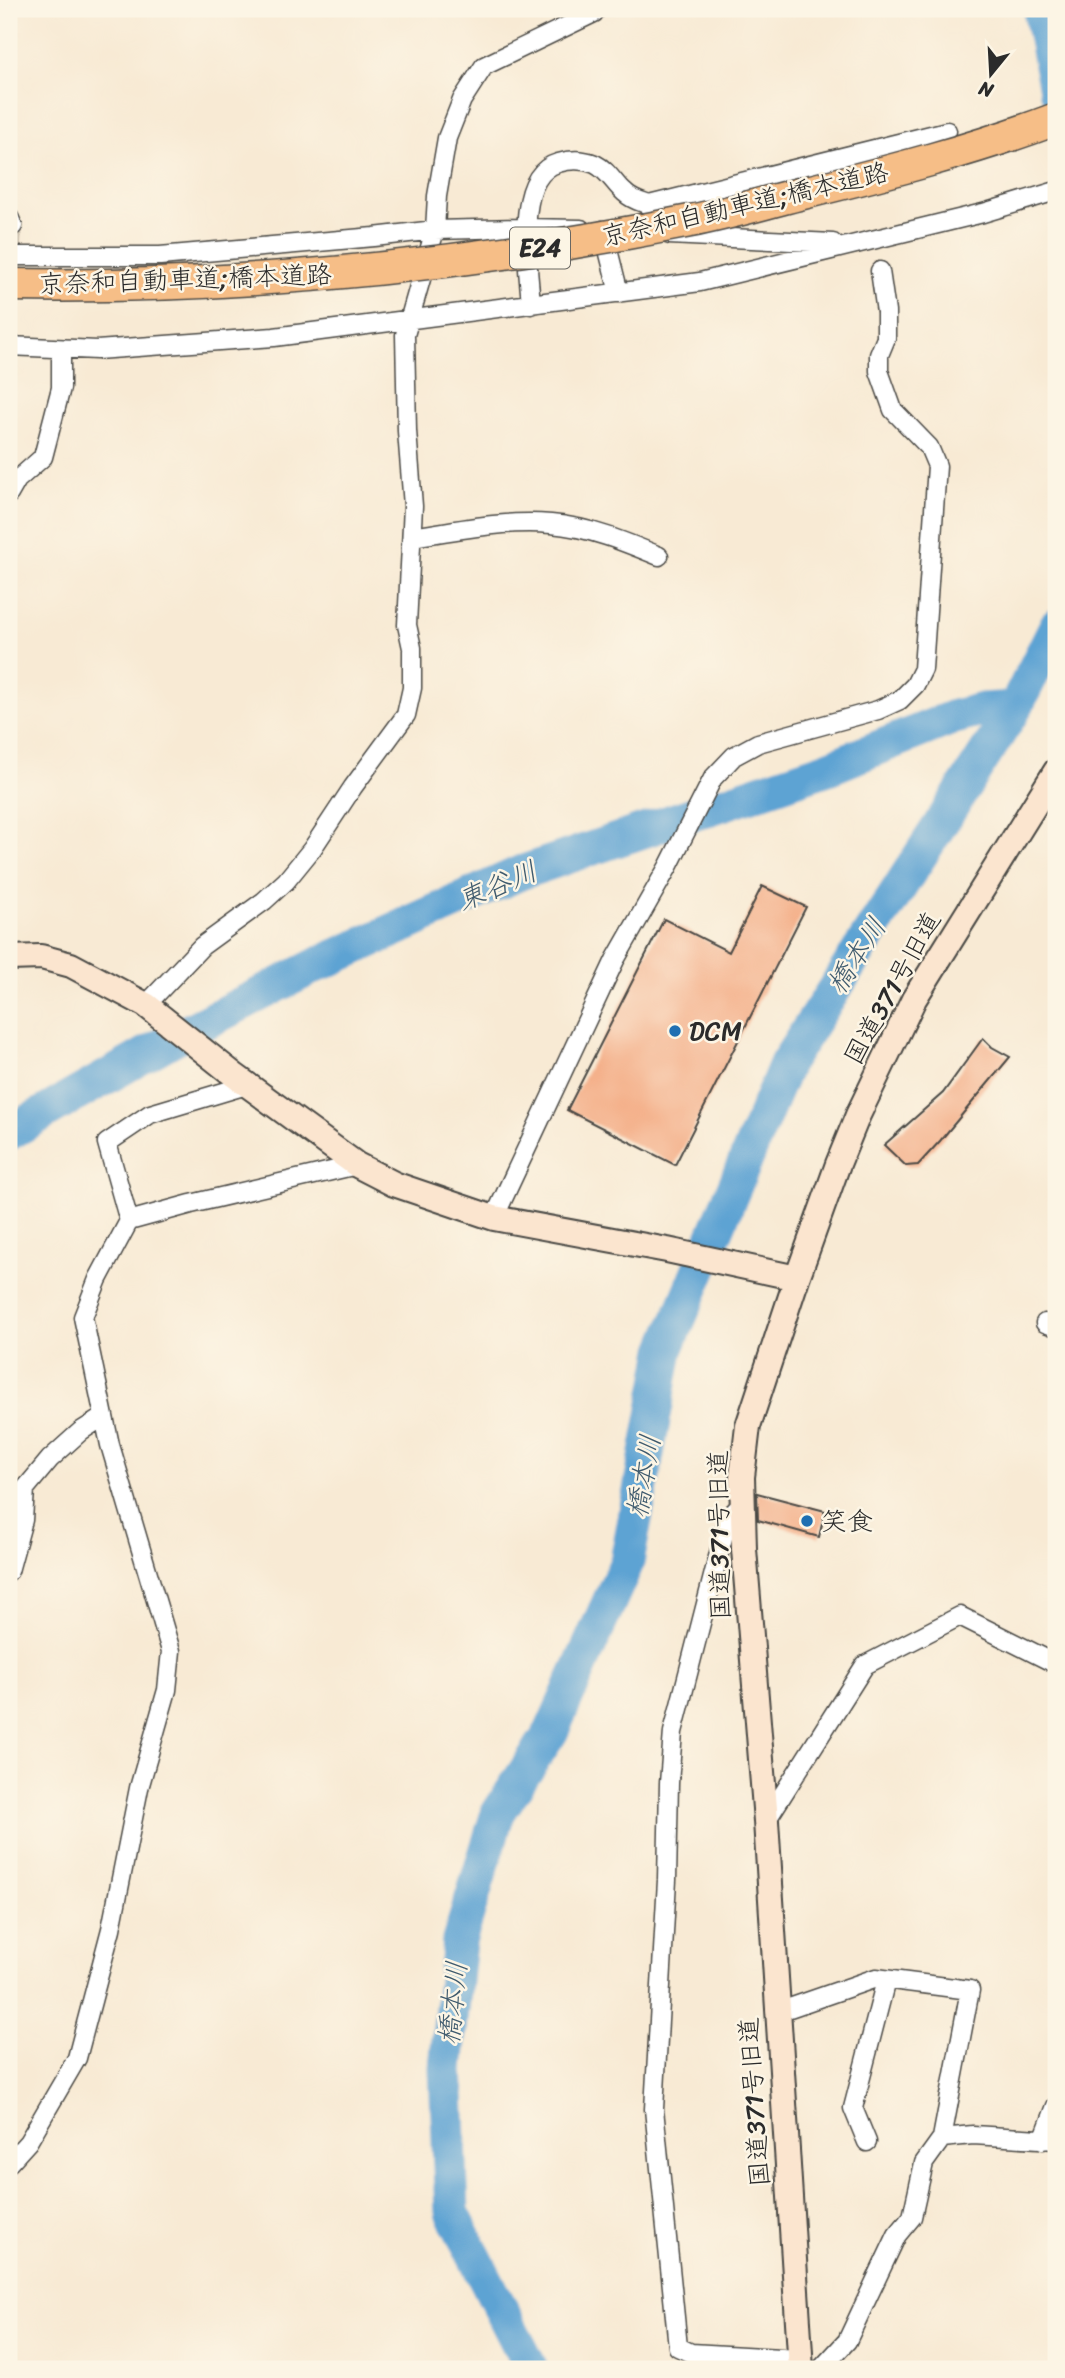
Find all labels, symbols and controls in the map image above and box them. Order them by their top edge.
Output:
north arrow [956,38,1026,108]
text: N [974,72,998,108]
street label: 京奈和自動車道;橋本道路 [597,149,893,259]
road number: E24 [510,228,570,268]
street label: 京奈和自動車道;橋本道路 [37,251,333,307]
water label: 東谷川 [449,846,545,924]
street label: 国道371号旧道 [831,902,953,1074]
water label: 橋本川 [813,907,900,1004]
place label: DCM [689,1008,742,1054]
marker: DCM [667,1023,683,1039]
water label: 橋本川 [612,1430,675,1522]
street label: 国道371号旧道 [695,1449,743,1621]
place label: 笑食 [821,1498,873,1544]
marker: 笑食 [799,1513,815,1529]
water label: 橋本川 [424,1959,481,2047]
street label: 国道371号旧道 [725,2015,783,2189]

